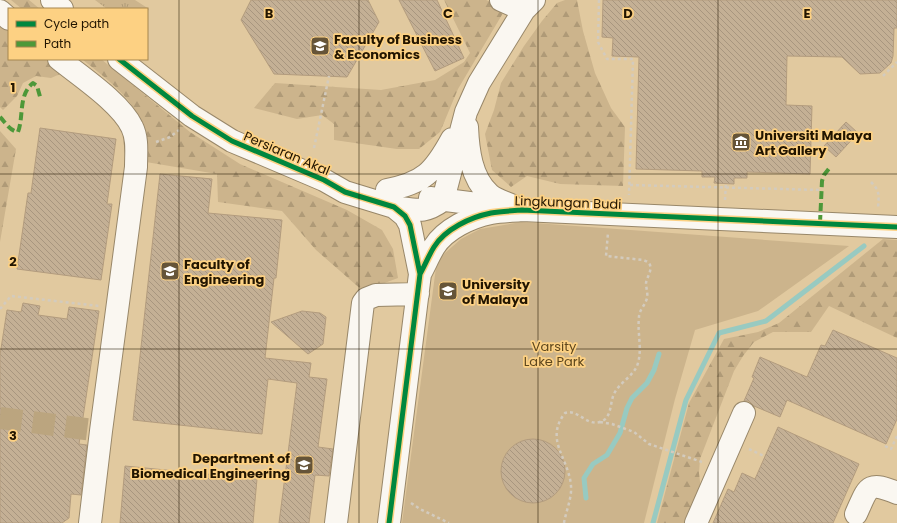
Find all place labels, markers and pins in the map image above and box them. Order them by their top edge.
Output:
place label: Faculty of Business & Economics [334,30,462,64]
school or university icon: Faculty of Business & Economics [309,35,331,57]
place label: Universiti Malaya Art Gallery [755,126,872,160]
museum icon: Universiti Malaya Art Gallery [730,131,752,153]
place label: Faculty of Engineering [184,255,264,289]
school or university icon: Faculty of Engineering [159,260,181,282]
place label: University of Malaya [462,275,531,309]
school or university icon: University of Malaya [437,280,459,302]
place label: Department of Biomedical Engineering [131,449,290,483]
school or university icon: Department of Biomedical Engineering [293,454,315,476]

